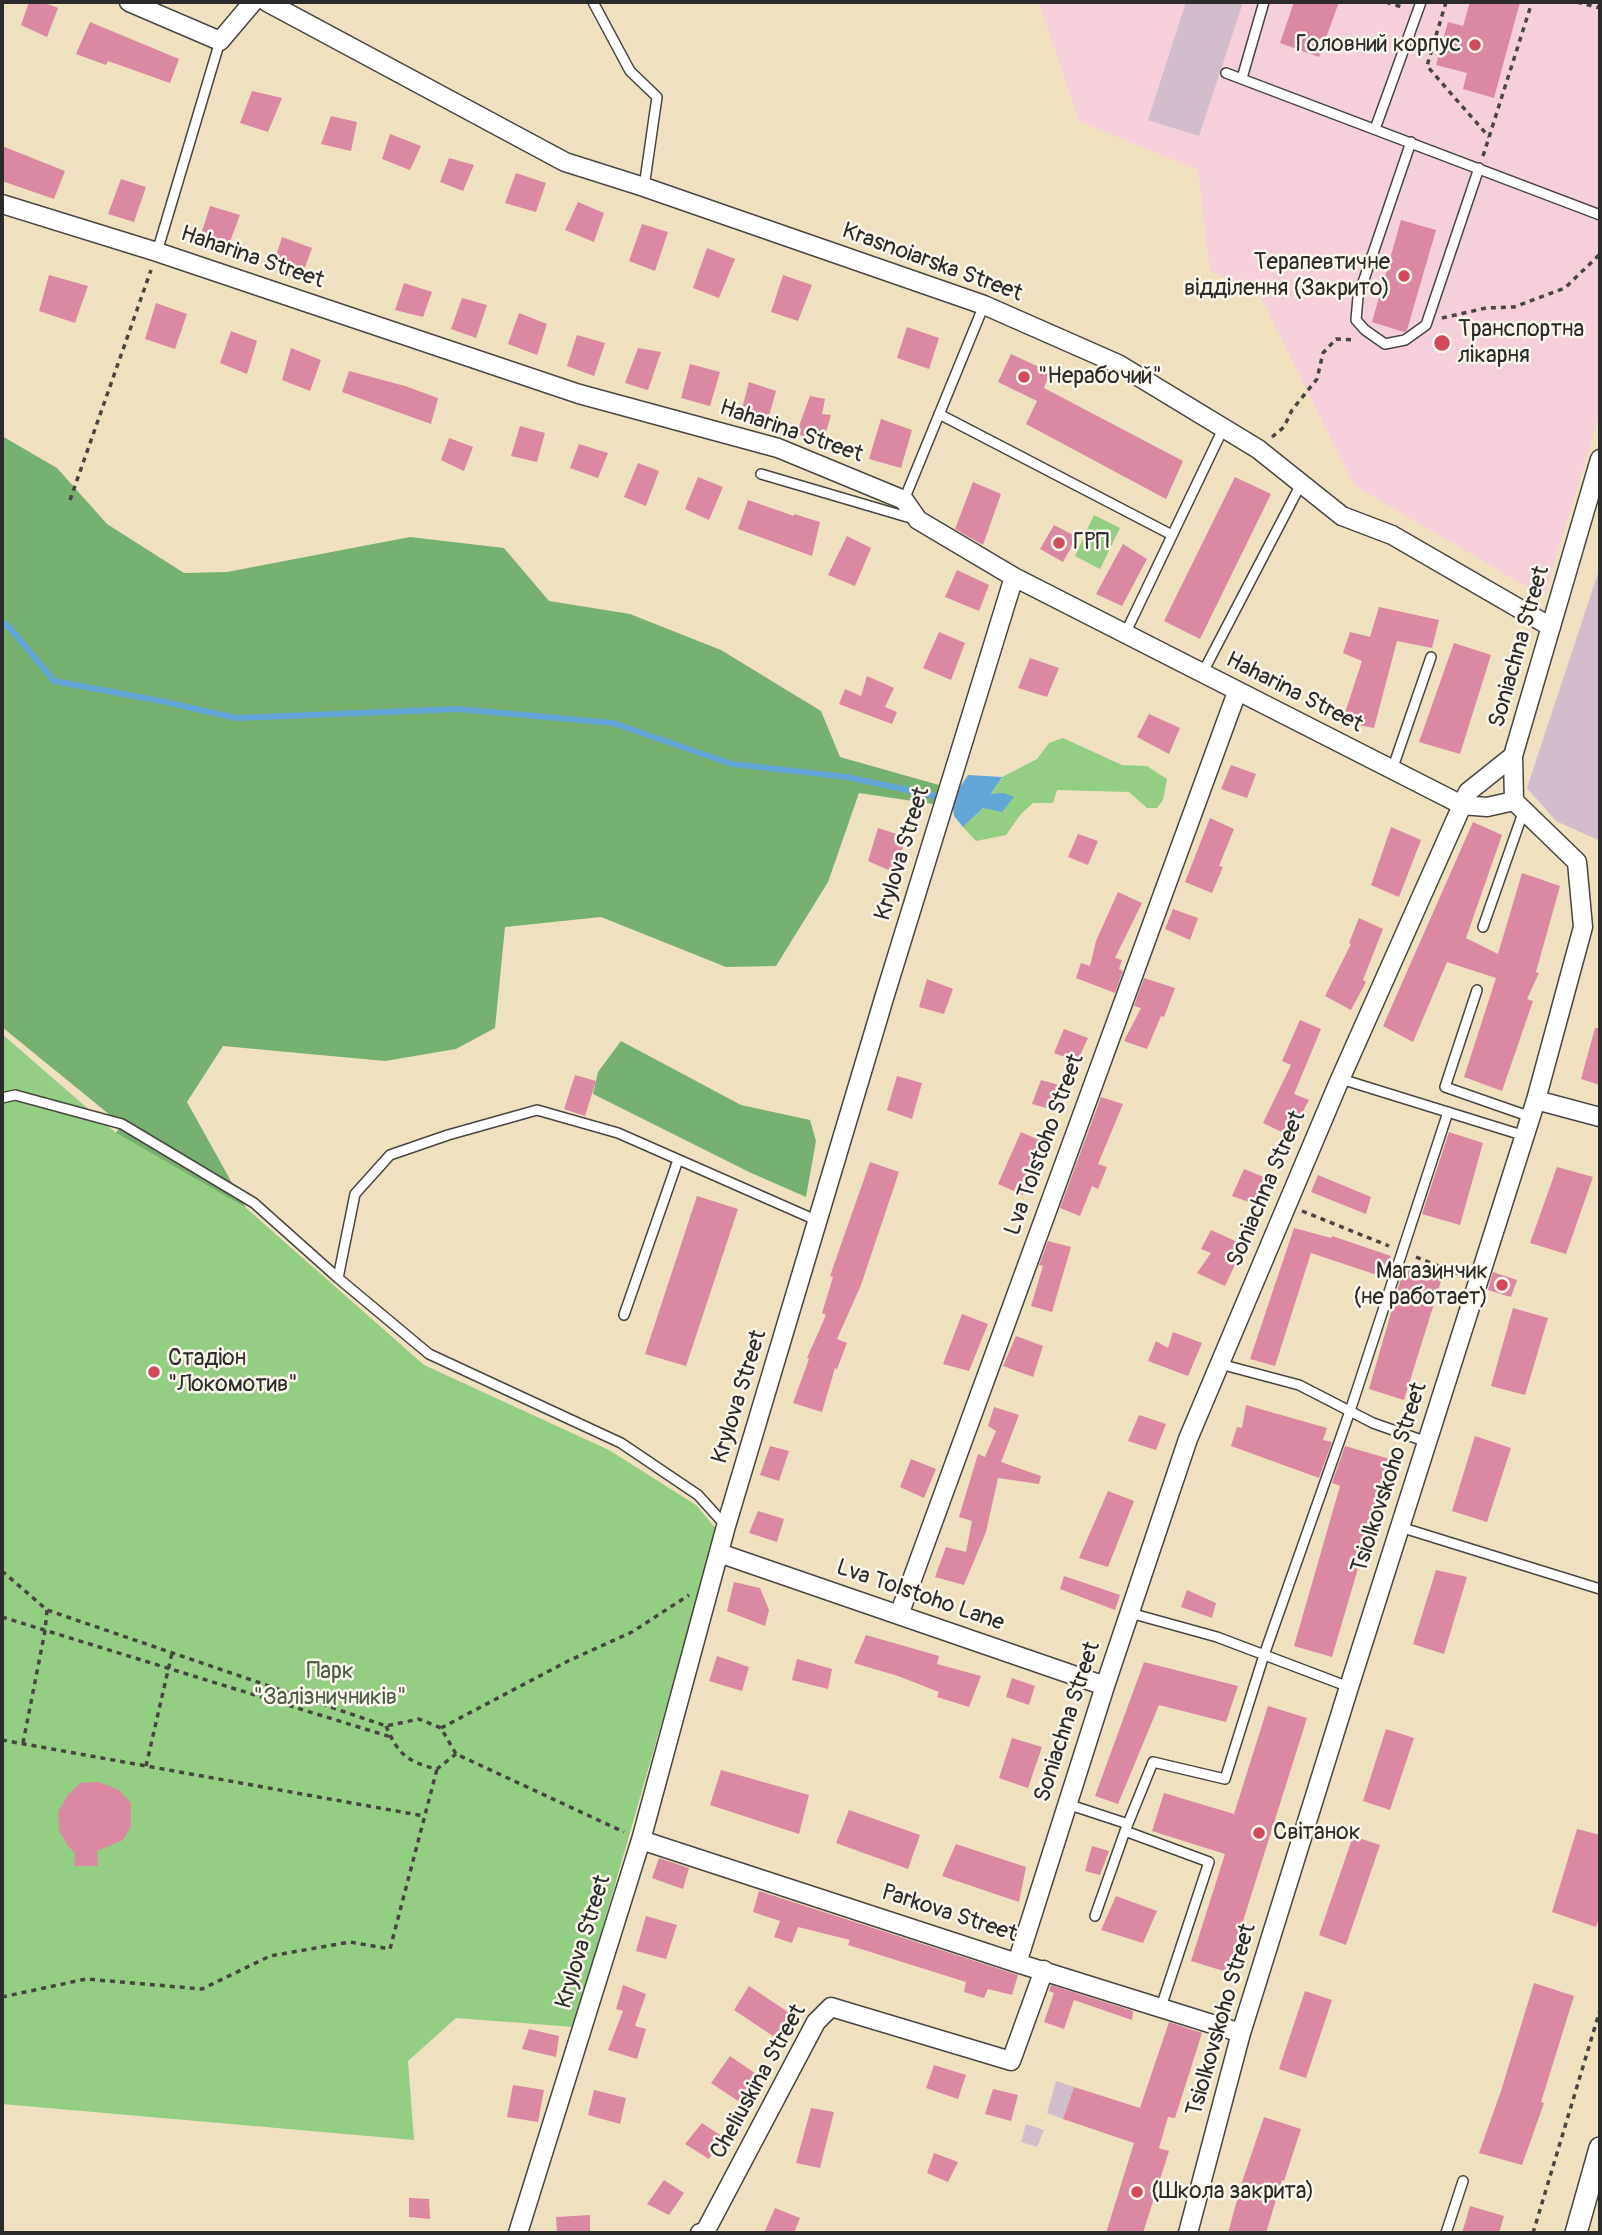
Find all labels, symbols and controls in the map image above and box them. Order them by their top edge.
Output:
place label: Головний корпус [1296,31,1461,59]
marker: Головний корпус [1467,37,1483,53]
street label: Krasnoiarska Street [838,218,1026,308]
street label: Haharina Street [177,221,327,295]
place label: Терапевтичне відділення (Закрито) [1184,249,1390,303]
marker: Терапевтичне відділення (Закрито) [1396,268,1412,284]
place label: Транспортна лікарня [1458,316,1584,370]
marker: Транспортна лікарня [1432,333,1452,353]
place label: "Нерабочий" [1038,363,1162,391]
marker: "Нерабочий" [1016,369,1032,385]
street label: Haharina Street [716,395,866,469]
place label: ГРП [1073,529,1109,557]
marker: ГРП [1051,535,1067,551]
street label: Soniachna Street [1484,563,1556,731]
street label: Haharina Street [1221,647,1367,739]
street label: Krylova Street [870,784,936,924]
street label: Lva Tolstoho Street [999,1051,1091,1239]
street label: Soniachna Street [1222,1107,1312,1271]
place label: Магазинчик (не работает) [1353,1258,1488,1312]
marker: Магазинчик (не работает) [1494,1277,1510,1293]
street label: Krylova Street [707,1327,773,1467]
place label: Стадіон "Локомотив" [168,1345,298,1399]
marker: Стадіон "Локомотив" [146,1364,162,1380]
street label: Tsiolkovskoho Street [1346,1379,1434,1577]
street label: Lva Tolstoho Lane [832,1554,1008,1638]
street label: Soniachna Street [1029,1638,1107,1806]
park label: Парк "Залізничників" [254,1658,406,1712]
place label: Світанок [1273,1819,1361,1847]
marker: Світанок [1251,1825,1267,1841]
street label: Krylova Street [551,1872,617,2012]
street label: Parkova Street [878,1879,1020,1949]
street label: Tsiolkovskoho Street [1181,1921,1263,2119]
street label: Cheliuskina Street [705,2000,813,2164]
place label: (Школа закрита) [1151,2178,1314,2206]
marker: (Школа закрита) [1129,2184,1145,2200]

